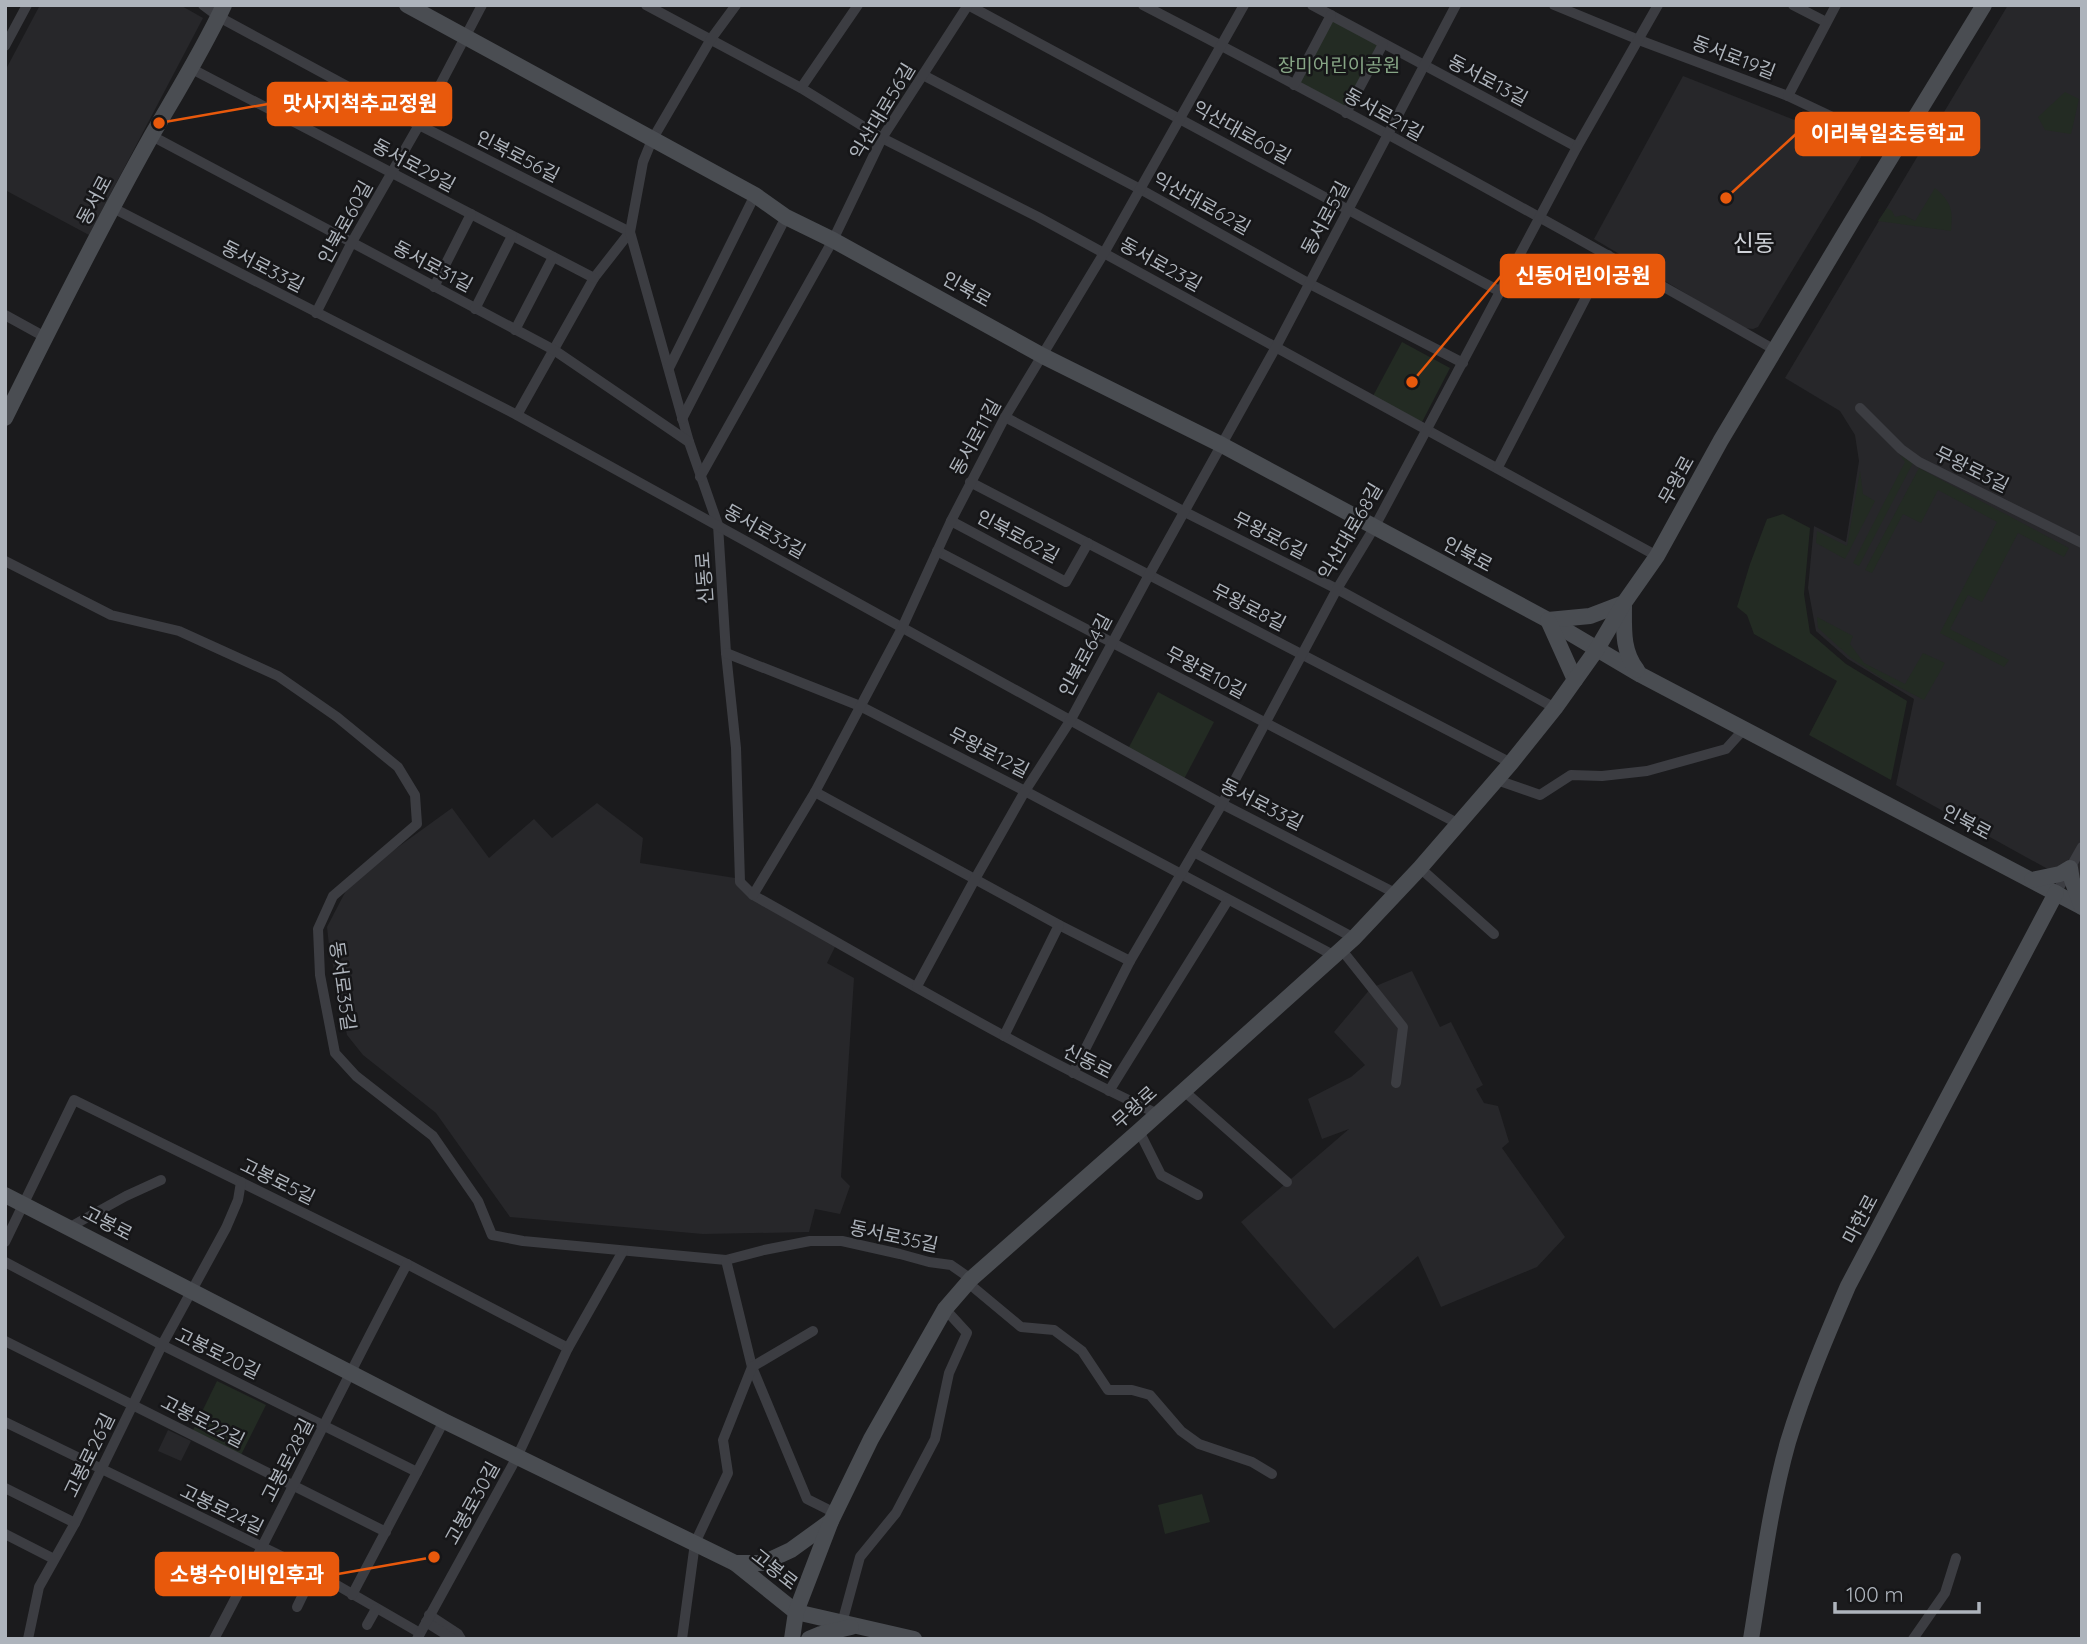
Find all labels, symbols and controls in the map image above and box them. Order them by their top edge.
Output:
street label: 동서로19길 [1689,30,1779,84]
street label: 동서로13길 [1444,49,1532,111]
park label: 장미어린이공원 [1278,53,1400,77]
street label: 익산대로56길 [844,59,920,163]
street label: 동서로21길 [1340,82,1428,146]
callout: 맛사지척추교정원 [268,83,451,125]
text: 맛사지척추교정원 [283,90,437,116]
street label: 익산대로60길 [1189,95,1295,169]
callout: 이리북일초등학교 [1796,113,1979,155]
text: 이리북일초등학교 [1811,120,1965,146]
street label: 인북로56길 [472,125,564,187]
street label: 동서로29길 [368,133,460,197]
street label: 익산대로62길 [1149,166,1255,240]
street label: 동서로 [71,171,117,229]
street label: 인북로60길 [312,176,378,268]
street label: 동서로5길 [1296,177,1354,259]
district label: 신동 [1733,228,1775,257]
street label: 동서로23길 [1116,232,1206,296]
street label: 동서로33길 [218,235,308,297]
street label: 동서로31길 [389,235,477,297]
callout: 신동어린이공원 [1501,255,1664,297]
text: 신동어린이공원 [1515,262,1651,288]
street label: 인북로 [938,266,996,312]
street label: 동서로11길 [944,394,1006,480]
street label: 무왕로3길 [1931,441,2013,497]
street label: 무왕로 [1653,451,1699,509]
street label: 익산대로68길 [1313,478,1387,584]
street label: 동서로33길 [720,499,810,563]
street label: 인북로62길 [972,504,1064,568]
street label: 무왕로6길 [1229,506,1311,564]
street label: 인북로 [1439,531,1497,577]
street label: 신동로 [690,551,718,605]
street label: 무왕로8길 [1208,578,1290,636]
street label: 인북로64길 [1053,609,1117,701]
street label: 무왕로10길 [1161,641,1251,703]
street label: 무왕로12길 [945,721,1033,783]
street label: 동서로33길 [1217,773,1307,835]
street label: 인북로 [1938,799,1996,845]
street label: 동서로35길 [325,940,361,1032]
street label: 신동로 [1059,1038,1117,1084]
street label: 무왕로 [1106,1081,1162,1133]
street label: 고봉로5길 [237,1153,319,1209]
street label: 마한로 [1837,1190,1883,1248]
street label: 고봉로 [79,1200,137,1246]
street label: 동서로35길 [847,1215,941,1257]
street label: 고봉로20길 [172,1322,264,1384]
street label: 고봉로22길 [157,1390,249,1452]
street label: 고봉로26길 [58,1409,120,1501]
street label: 고봉로28길 [256,1414,318,1506]
street label: 고봉로30길 [439,1457,505,1549]
street label: 고봉로24길 [176,1478,268,1540]
street label: 고봉로 [747,1543,803,1595]
callout: 소병수이비인후과 [156,1553,338,1595]
text: 소병수이비인후과 [170,1561,324,1587]
scale bar [1835,1570,1979,1614]
text: 100 m [1846,1581,1904,1607]

